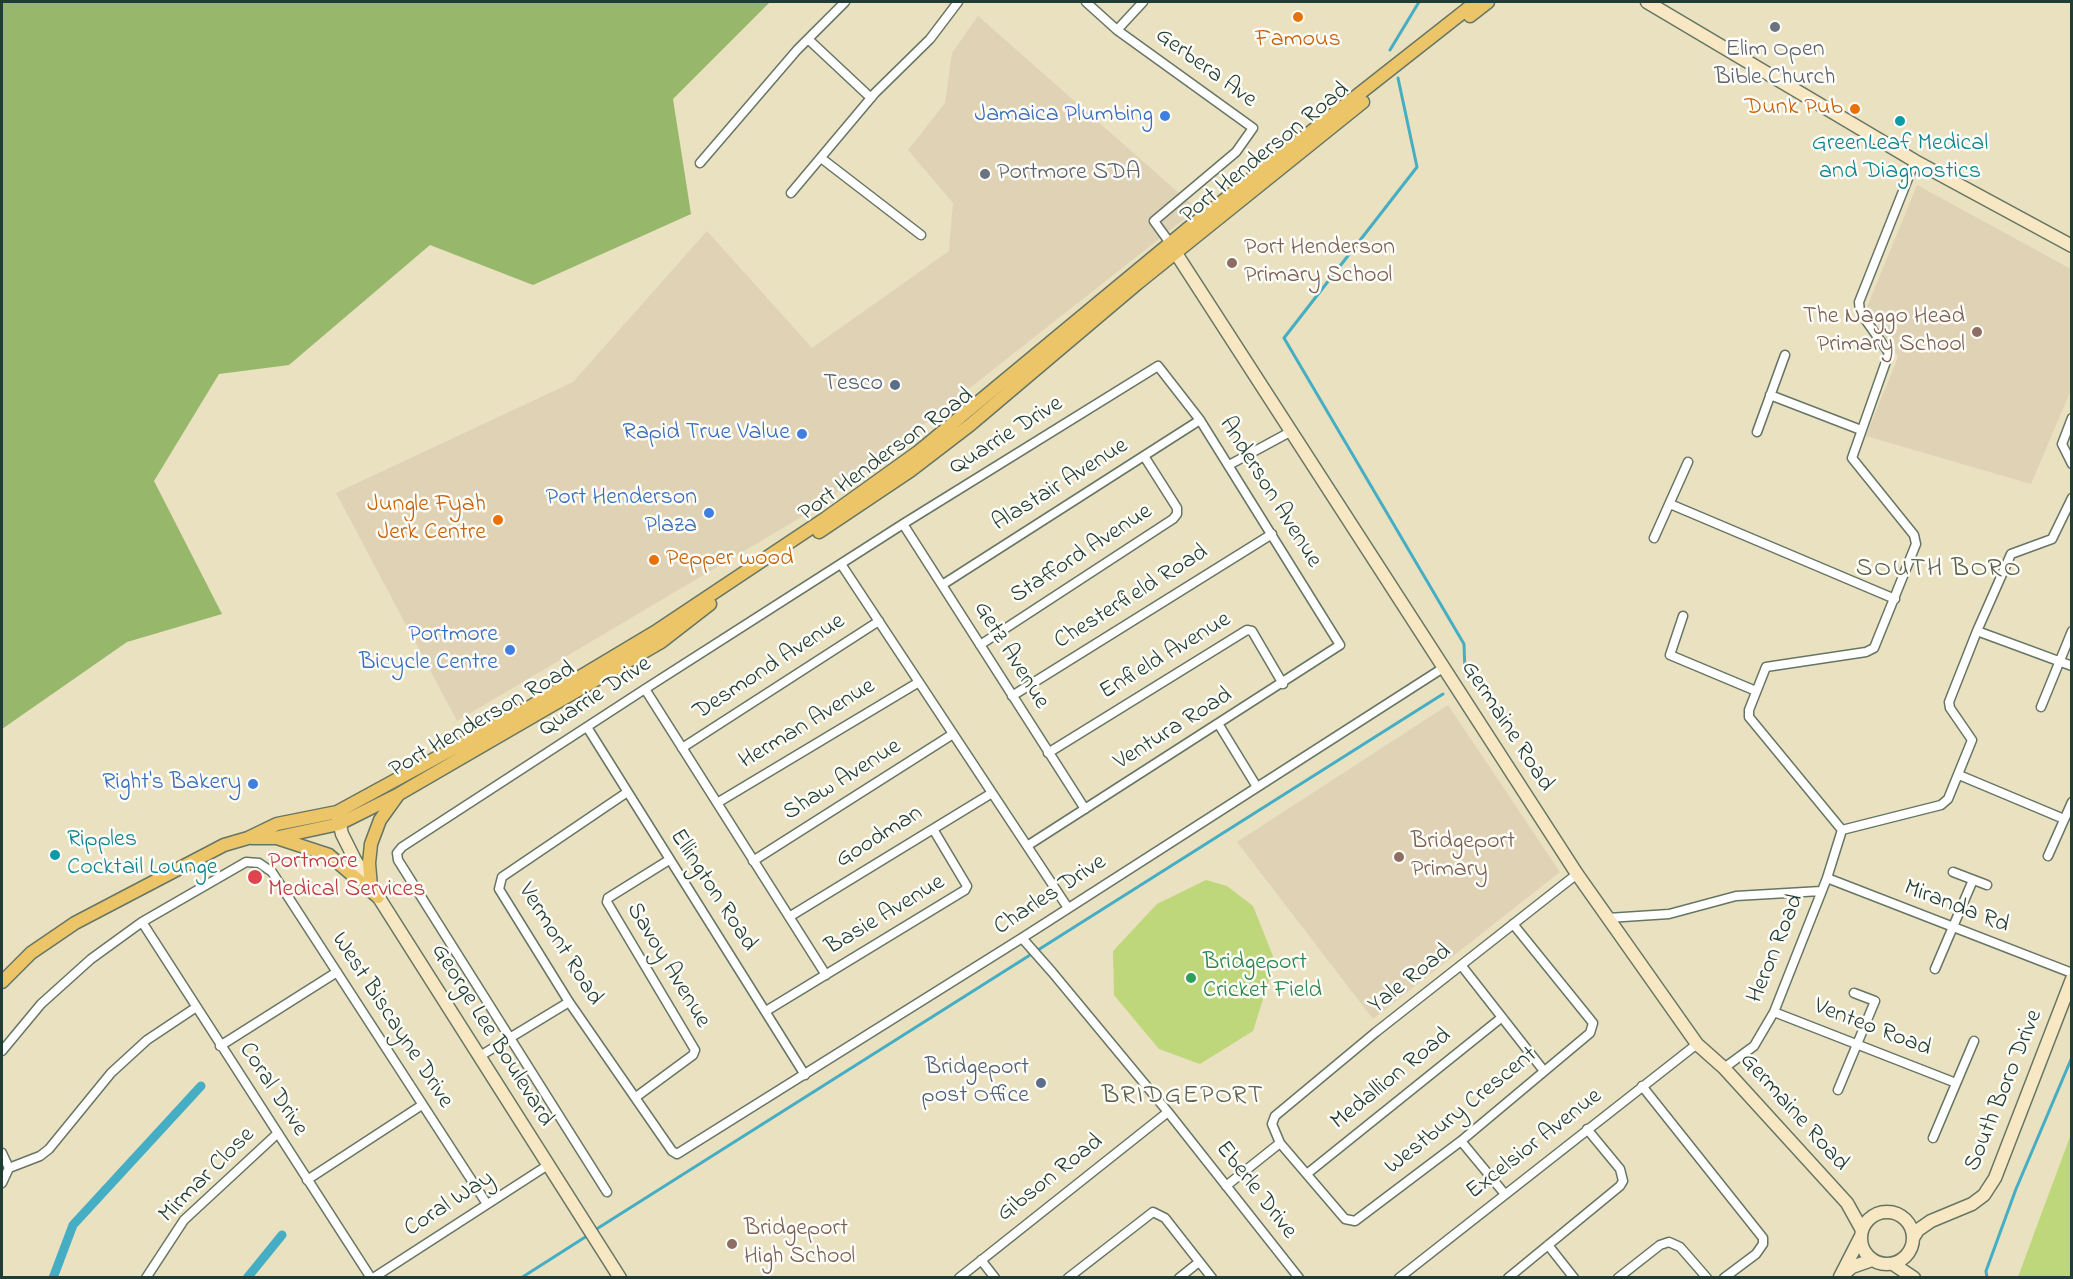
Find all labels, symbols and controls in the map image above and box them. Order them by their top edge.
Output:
marker: Famous [1291,10,1305,24]
marker: Elim Open Bible Church [1768,20,1782,34]
street label: Gerbera Ave [1149,22,1261,116]
place label: Famous [1255,27,1341,55]
place label: Elim Open Bible Church [1715,37,1835,93]
street label: Port Henderson Road [1176,77,1356,231]
place label: Dunk Pub [1745,95,1843,123]
place label: Jamaica Plumbing [974,102,1153,130]
marker: Dunk Pub [1848,102,1862,116]
marker: Jamaica Plumbing [1158,109,1172,123]
marker: GreenLeaf Medical and Diagnostics [1893,114,1907,128]
place label: GreenLeaf Medical and Diagnostics [1812,131,1988,187]
place label: Portmore SDA [997,160,1141,188]
marker: Portmore SDA [978,167,992,181]
place label: Port Henderson Primary School [1244,235,1395,291]
marker: Port Henderson Primary School [1225,256,1239,270]
place label: The Naggo Head Primary School [1803,304,1965,360]
marker: The Naggo Head Primary School [1970,325,1984,339]
place label: Tesco [823,371,883,399]
marker: Tesco [888,378,902,392]
street label: Port Henderson Road [794,383,980,529]
street label: Quarrie Drive [945,391,1069,483]
street label: Anderson Avenue [1211,412,1327,574]
place label: Rapid True Value [623,420,790,448]
marker: Rapid True Value [795,427,809,441]
street label: Alastair Avenue [988,433,1134,539]
place label: Port Henderson Plaza [546,485,697,541]
place label: Jungle Fyah Jerk Centre [367,492,486,548]
street label: Stafford Avenue [1006,498,1158,612]
marker: Port Henderson Plaza [702,506,716,520]
marker: Jungle Fyah Jerk Centre [491,513,505,527]
street label: Chesterfield Road [1050,539,1214,657]
place label: Pepper wood [666,546,793,574]
marker: Pepper wood [647,553,661,567]
district label: SOUTH BORO [1856,555,2022,587]
street label: Getz Avenue [966,597,1054,715]
street label: Enfield Avenue [1095,607,1237,707]
street label: Desmond Avenue [689,608,851,728]
place label: Portmore Bicycle Centre [359,622,498,678]
marker: Portmore Bicycle Centre [503,643,517,657]
street label: Quarrie Drive [534,651,658,745]
street label: Port Henderson Road [385,656,581,786]
street label: Germaine Road [1453,656,1559,798]
street label: Herman Avenue [735,673,881,777]
street label: Ventura Road [1109,682,1239,778]
street label: Shaw Avenue [779,733,907,829]
place label: Right's Bakery [102,770,241,798]
marker: Right's Bakery [246,777,260,791]
street label: Goodman [831,800,929,876]
street label: Ellington Road [662,824,762,958]
place label: Ripples Cocktail Lounge [67,827,218,883]
place label: Bridgeport Primary [1411,829,1515,885]
marker: Ripples Cocktail Lounge [48,848,62,862]
place label: Portmore Medical Services [268,849,426,905]
street label: Charles Drive [989,849,1113,943]
marker: Bridgeport Primary [1392,850,1406,864]
marker: Portmore Medical Services [246,868,264,886]
street label: Basie Avenue [821,869,951,963]
street label: Miranda Rd [1899,875,2013,941]
street label: Vermont Road [510,879,608,1011]
street label: Heron Road [1742,890,1812,1008]
street label: Savoy Avenue [618,898,716,1034]
street label: West Biscayne Drive [323,928,459,1114]
street label: George Lee Boulevard [423,939,559,1133]
street label: Yale Road [1364,939,1458,1021]
place label: Bridgeport Cricket Field [1203,950,1322,1006]
marker: Bridgeport Cricket Field [1184,971,1198,985]
street label: Venteo Road [1809,993,1935,1065]
street label: South Boro Drive [1959,1006,2051,1176]
street label: Medallion Road [1326,1023,1458,1137]
street label: Coral Drive [231,1038,313,1142]
street label: Westbury Crescent [1380,1042,1544,1182]
street label: Germaine Road [1732,1048,1854,1178]
place label: Bridgeport post Office [922,1055,1029,1111]
marker: Bridgeport post Office [1034,1076,1048,1090]
district label: BRIDGEPORT [1102,1082,1264,1114]
street label: Excelsior Avenue [1461,1083,1609,1207]
street label: Mirmar Close [154,1122,262,1230]
street label: Gibson Road [992,1129,1110,1229]
street label: Eberle Drive [1208,1136,1302,1246]
street label: Coral Way [400,1165,500,1245]
place label: Bridgeport High School [744,1216,855,1272]
marker: Bridgeport High School [725,1237,739,1251]

